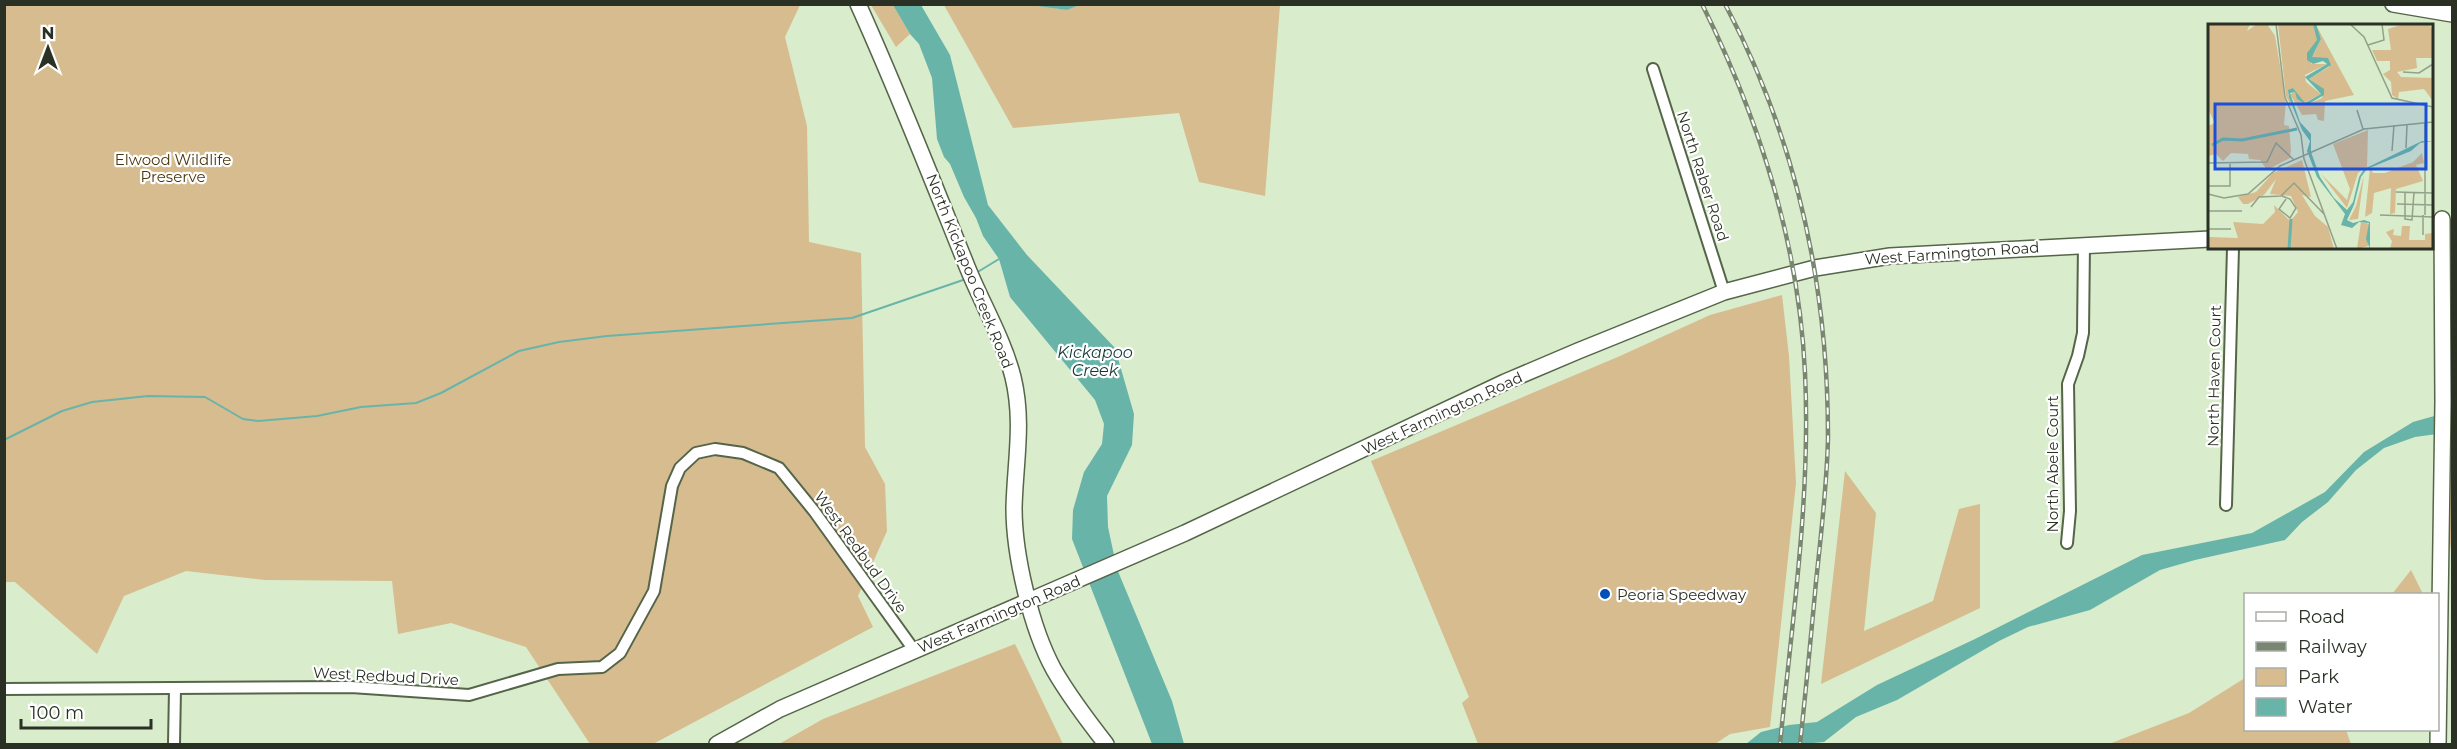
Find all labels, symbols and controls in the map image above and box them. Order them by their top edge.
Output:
north arrow [18,18,78,78]
text: N [42,24,54,43]
inset map [2208,24,2433,249]
street label: North Raber Road [1673,108,1733,244]
park label: Elwood Wildlife Preserve [115,150,231,186]
street label: North Kickapoo Creek Road [922,171,1018,371]
street label: West Farmington Road [1864,237,2040,269]
street label: North Haven Court [2203,305,2225,447]
water label: Kickapoo Creek [1057,343,1133,380]
street label: West Farmington Road [1359,367,1525,459]
street label: North Abele Court [2043,395,2062,533]
street label: West Redbud Drive [810,487,912,617]
street label: West Farmington Road [915,571,1083,657]
place label: Peoria Speedway [1617,585,1747,604]
marker: Peoria Speedway [1598,587,1612,601]
legend [2244,593,2439,731]
text: Road [2298,606,2345,628]
text: Railway [2298,636,2367,658]
street label: West Redbud Drive [313,663,459,689]
text: Park [2298,666,2339,688]
scale bar [21,692,152,730]
text: Water [2298,696,2353,718]
text: 100 m [30,702,84,724]

